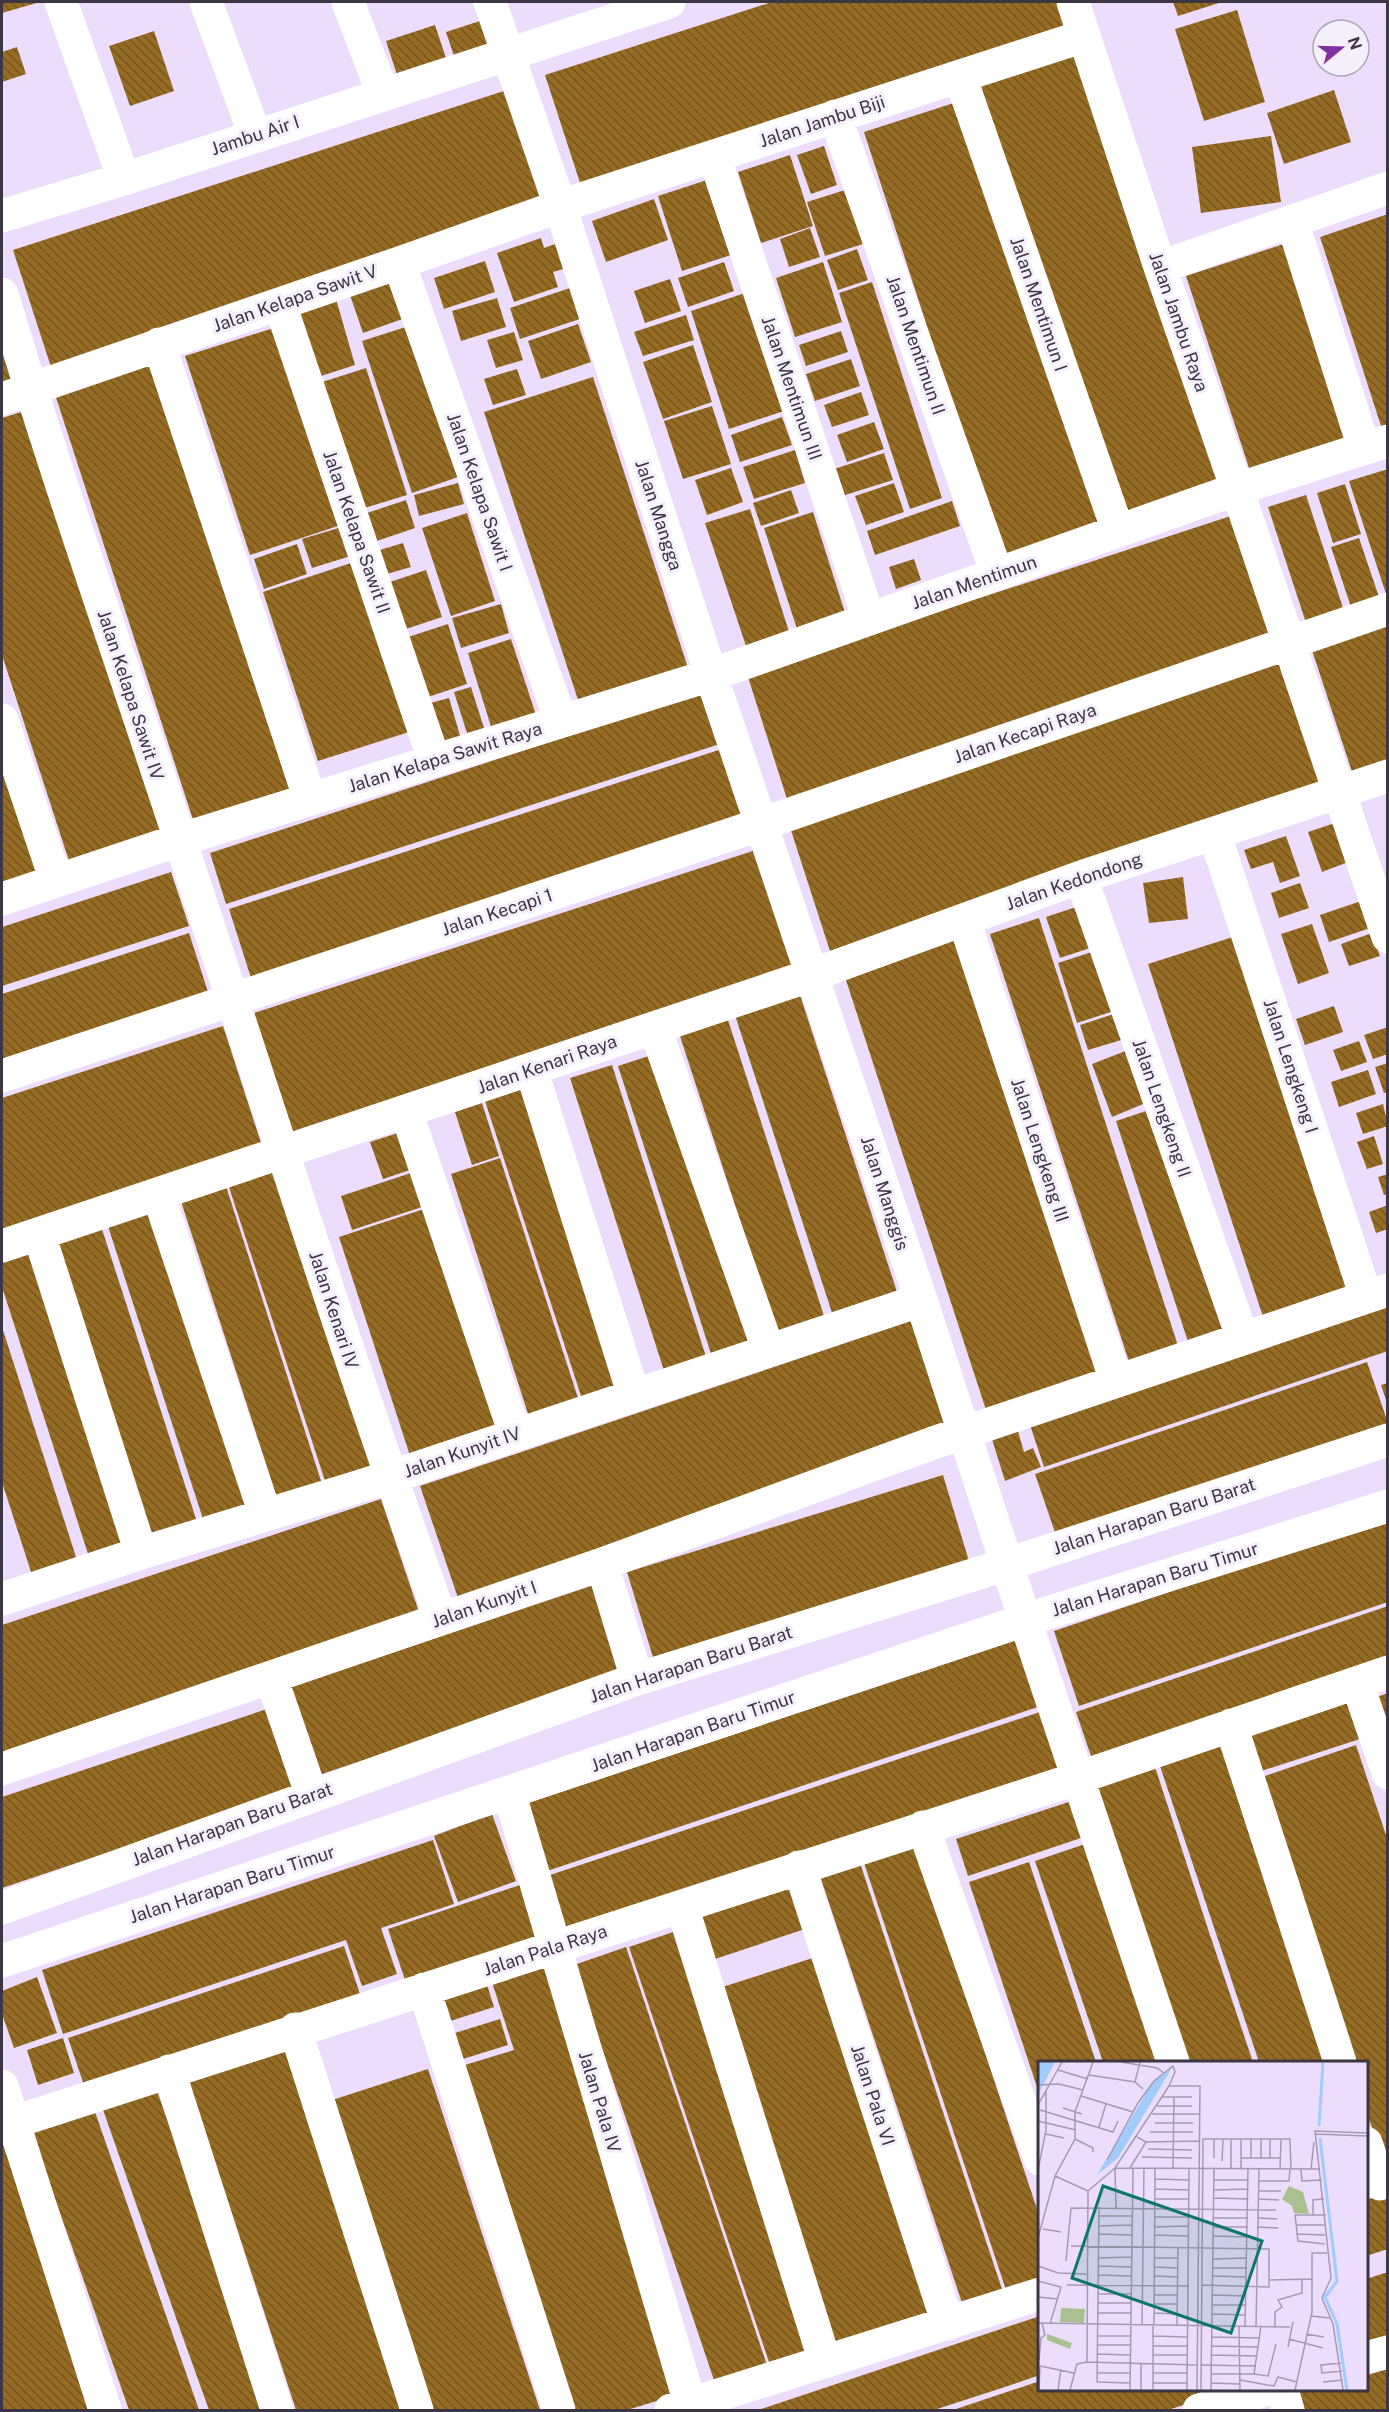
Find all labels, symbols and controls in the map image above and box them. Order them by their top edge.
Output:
north arrow [1311,18,1371,78]
text: N [1344,34,1366,52]
street label: Jalan Jambu Biji [757,91,887,151]
street label: Jambu Air I [208,111,302,159]
street label: Jalan Mentimun I [1006,234,1072,374]
street label: Jalan Jambu Raya [1145,250,1213,394]
street label: Jalan Kelapa Sawit V [210,260,380,336]
street label: Jalan Mentimun II [882,273,950,417]
street label: Jalan Mentimun III [758,313,826,463]
street label: Jalan Kelapa Sawit I [443,410,517,574]
street label: Jalan Kelapa Sawit II [319,448,395,616]
street label: Jalan Mangga [631,457,687,573]
street label: Jalan Mentimun [909,551,1039,613]
street label: Jalan Kelapa Sawit IV [94,607,168,783]
street label: Jalan Kecapi Raya [951,699,1099,767]
street label: Jalan Kelapa Sawit Raya [345,717,545,797]
street label: Jalan Kedondong [1003,848,1145,914]
street label: Jalan Kecapi 1 [439,884,555,940]
street label: Jalan Lengkeng I [1259,996,1323,1136]
street label: Jalan Kenari Raya [474,1030,620,1098]
street label: Jalan Lengkeng II [1128,1036,1196,1180]
street label: Jalan Lengkeng III [1007,1075,1073,1225]
street label: Jalan Manggis [857,1133,913,1253]
street label: Jalan Kenari IV [305,1249,363,1371]
street label: Jalan Kunyit IV [401,1422,523,1482]
street label: Jalan Harapan Baru Barat [1050,1473,1258,1559]
street label: Jalan Harapan Baru Timur [1049,1538,1261,1620]
street label: Jalan Kunyit I [429,1576,539,1632]
street label: Jalan Harapan Baru Barat [587,1621,795,1707]
street label: Jalan Harapan Baru Timur [588,1686,798,1776]
street label: Jalan Harapan Baru Barat [129,1778,335,1870]
street label: Jalan Harapan Baru Timur [127,1841,337,1927]
street label: Jalan Pala Raya [480,1920,610,1980]
street label: Jalan Pala VI [847,2042,899,2148]
street label: Jalan Pala IV [575,2049,625,2155]
inset map [1038,2061,1368,2391]

